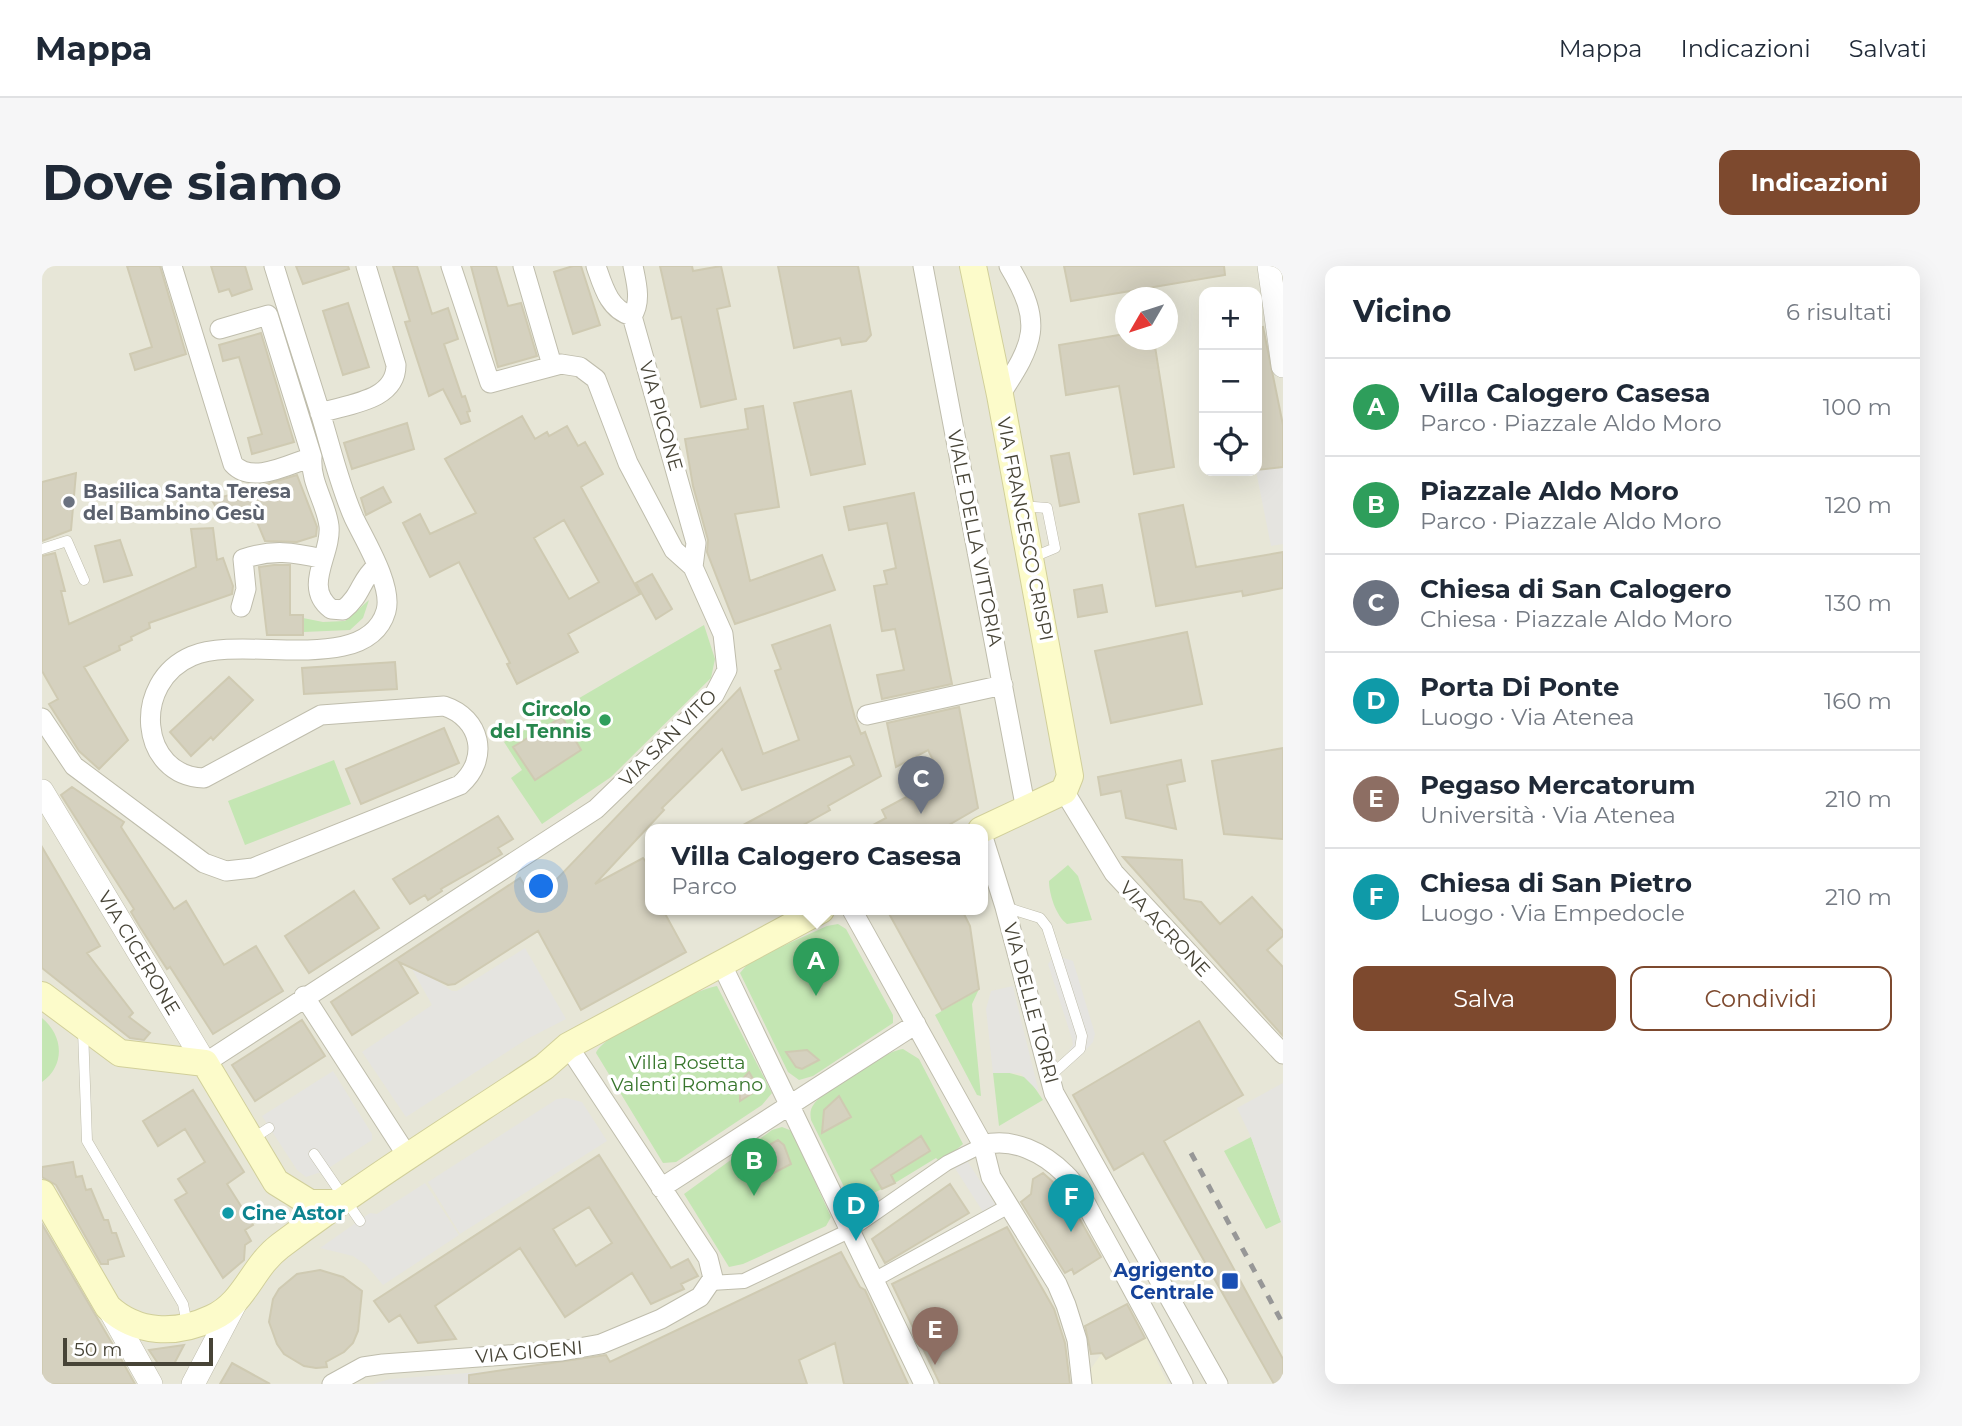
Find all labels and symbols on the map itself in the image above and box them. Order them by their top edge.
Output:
north arrow [1115,287,1178,350]
street label: VIA PICONE [634,358,688,474]
street label: VIA FRANCESCO CRISPI [992,415,1058,643]
street label: VIALE DELLA VITTORIA [943,428,1007,649]
place label: Basilica Santa Teresa del Bambino Gesù [83,480,291,525]
marker: Basilica Santa Teresa del Bambino Gesù [61,494,77,510]
street label: VIA SAN VITO [614,684,722,792]
place label: Circolo del Tennis [490,698,591,743]
marker: Circolo del Tennis [597,712,613,728]
pin: C [898,756,944,814]
your location [524,869,558,903]
street label: VIA ACRONE [1115,877,1215,981]
street label: VIA CICERONE [93,887,185,1019]
street label: VIA DELLE TORRI [998,920,1064,1086]
pin: A [793,938,839,996]
park label: Villa Rosetta Valenti Romano [611,1051,763,1096]
pin: B [731,1138,777,1196]
pin: F [1048,1174,1094,1232]
pin: D [833,1183,879,1241]
place label: Cine Astor [242,1202,345,1225]
marker: Cine Astor [220,1205,236,1221]
place label: Agrigento Centrale [1113,1259,1214,1304]
marker: Agrigento Centrale [1220,1271,1240,1291]
pin: E [912,1307,958,1365]
scale bar [63,1335,214,1367]
street label: VIA GIOENI [474,1336,584,1368]

